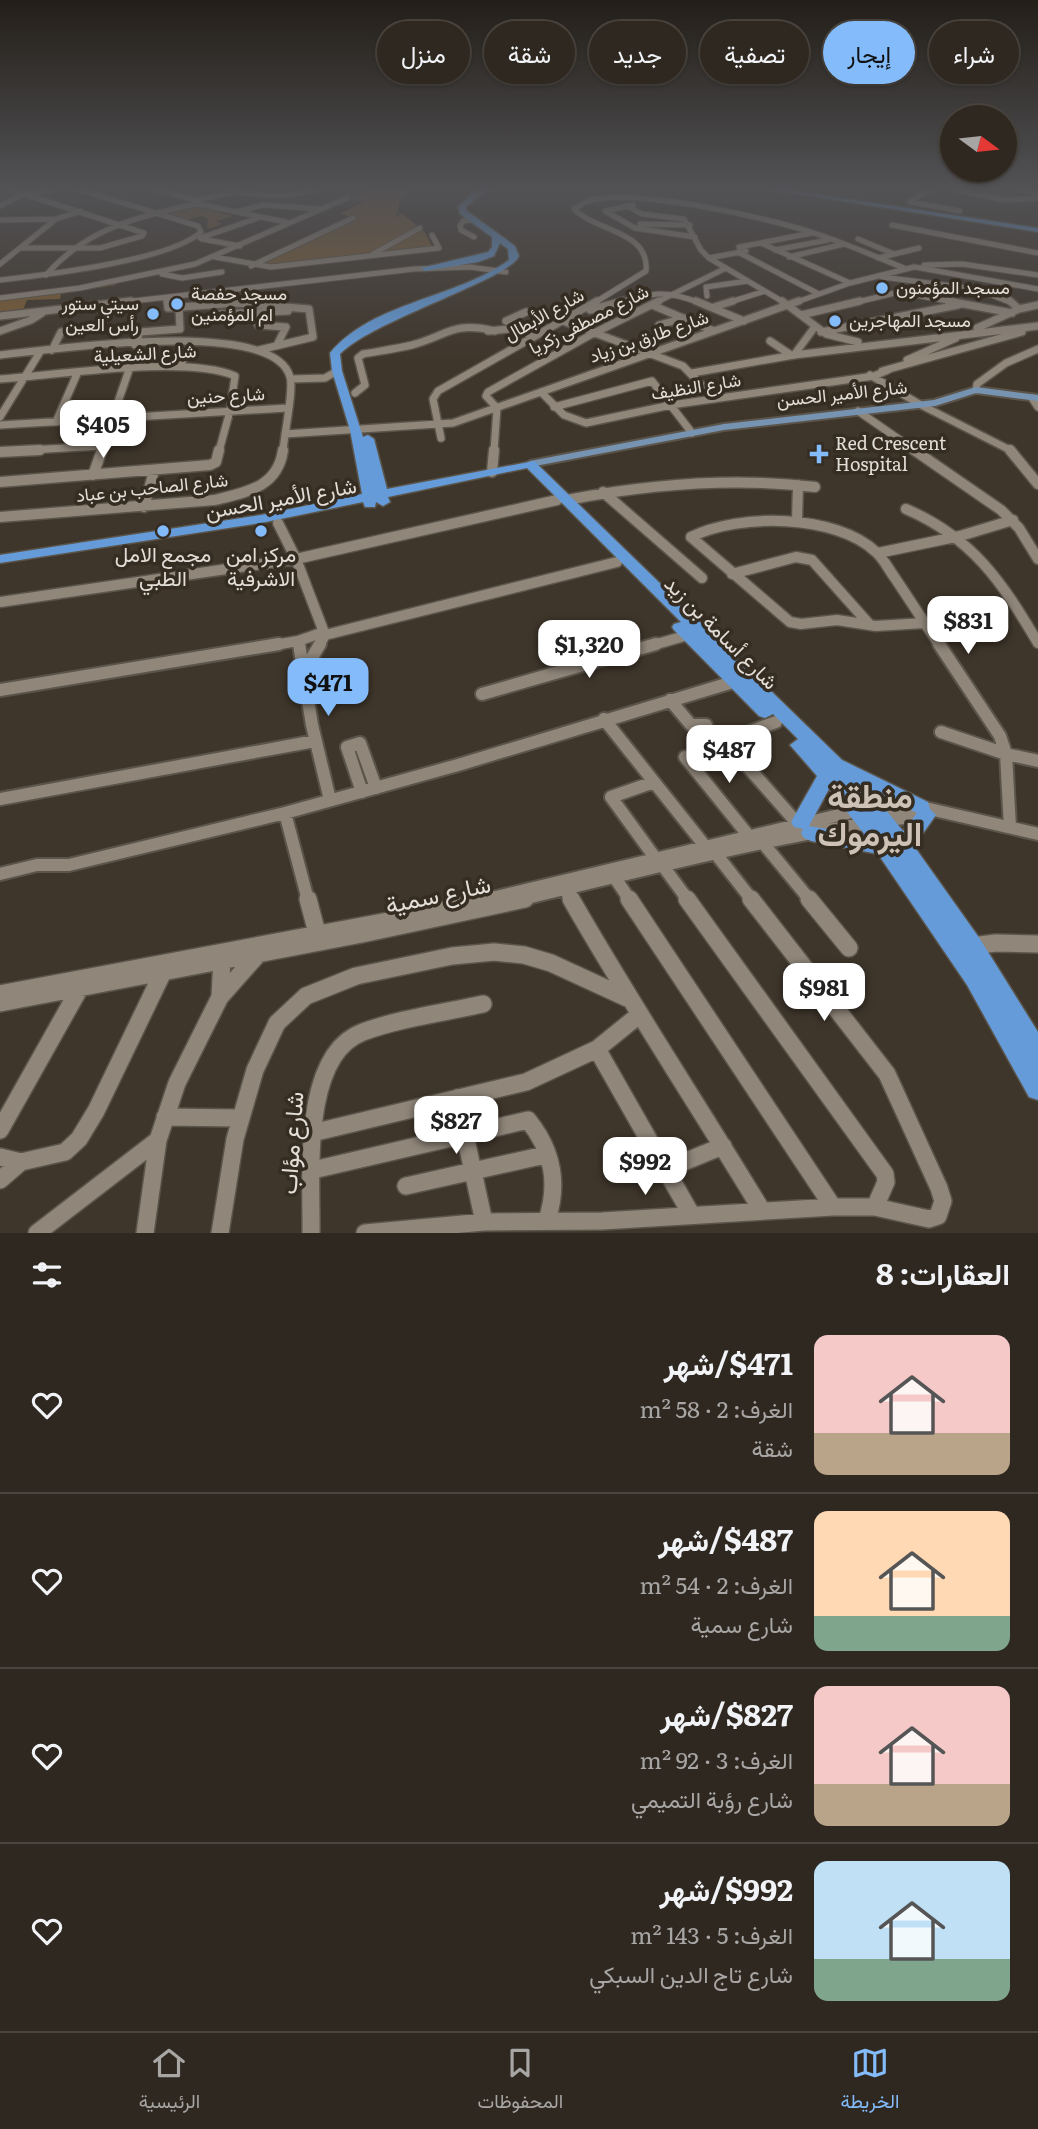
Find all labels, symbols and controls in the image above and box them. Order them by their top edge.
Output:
chip: منزل [377,21,470,84]
chip: شقة [484,21,575,84]
chip: جديد [589,21,686,84]
chip: تصفية [700,21,809,84]
chip: إيجار [823,21,915,84]
chip: شراء [929,21,1019,84]
north arrow [940,105,1017,182]
map controls [940,105,1017,182]
place label: مسجد المؤمنون [896,273,1010,300]
street label: شارع مصطفى زكريا [524,277,653,360]
place label: مسجد حفصة ام المؤمنين [191,279,287,327]
marker: مسجد المؤمنون [874,280,890,296]
street label: شارع الأبطال [498,281,588,347]
place label: سيتي ستور رأس العين [61,289,139,337]
marker: مسجد حفصة ام المؤمنين [169,296,185,312]
street label: شارع طارق بن زياد [585,302,712,369]
marker: سيتي ستور رأس العين [145,306,161,322]
place label: مسجد المهاجرين [849,306,971,333]
marker: مسجد المهاجرين [827,313,843,329]
street label: شارع الشعيلية [93,336,197,369]
street label: شارع النظيف [649,365,743,406]
street label: شارع الأمير الحسن [775,372,909,413]
street label: شارع حنين [186,379,266,410]
pin: $405 [62,400,144,460]
text: $405 [76,406,130,440]
place label: Red Crescent Hospital [835,429,947,477]
marker: Red Crescent Hospital [809,444,829,464]
street label: شارع الصاحب بن عباد [75,465,229,508]
street label: شارع الأمير الحسن [202,468,359,526]
marker: مجمع الامل الطبي [155,523,171,539]
marker: مركز امن الاشرفية [253,523,269,539]
place label: مجمع الامل الطبي [115,537,211,596]
place label: مركز امن الاشرفية [226,537,296,592]
street label: شارع أسامة بن زيد [658,567,787,696]
pin: $831 [927,596,1009,656]
text: $831 [943,602,993,636]
pin: $1,320 [532,620,646,680]
text: $1,320 [554,626,624,660]
pin: $471 [287,658,369,718]
text: $471 [304,664,352,698]
pin: $487 [688,726,770,785]
text: $487 [702,731,756,765]
district label: منطقة اليرموك [818,769,922,856]
street label: شارع سمية [382,864,494,922]
pin: $981 [783,964,865,1023]
text: $981 [799,969,849,1003]
street label: شارع مؤاب [268,1090,312,1196]
pin: $827 [415,1096,497,1156]
text: $827 [430,1102,482,1136]
pin: $992 [604,1138,686,1197]
text: $992 [619,1143,671,1177]
text: العقارات: 8 [876,1250,1010,1294]
icon: filters [28,1256,66,1294]
text: $471/شهر [664,1340,793,1384]
icon: home [870,1363,954,1447]
icon: heart [28,1386,66,1424]
text: الغرف: 2 · 58 m² [639,1391,793,1425]
text: شقة [751,1430,793,1464]
text: $487/شهر [658,1516,793,1560]
icon: home [870,1539,954,1623]
icon: heart [28,1562,66,1600]
text: الغرف: 2 · 54 m² [639,1567,793,1601]
text: شارع سمية [691,1606,793,1640]
text: $827/شهر [660,1691,793,1735]
icon: home [870,1714,954,1798]
icon: heart [28,1737,66,1775]
text: الغرف: 3 · 92 m² [640,1742,793,1776]
text: شارع رؤبة التميمي [631,1781,793,1815]
text: $992/شهر [659,1866,793,1910]
icon: home [870,1889,954,1973]
icon: heart [28,1912,66,1950]
text: الغرف: 5 · 143 m² [630,1917,793,1951]
text: شارع تاج الدين السبكي [589,1956,793,1990]
tab: الرئيسية [139,2044,200,2118]
tab: المحفوظات [478,2044,563,2118]
tab: الخريطة [841,2044,899,2118]

